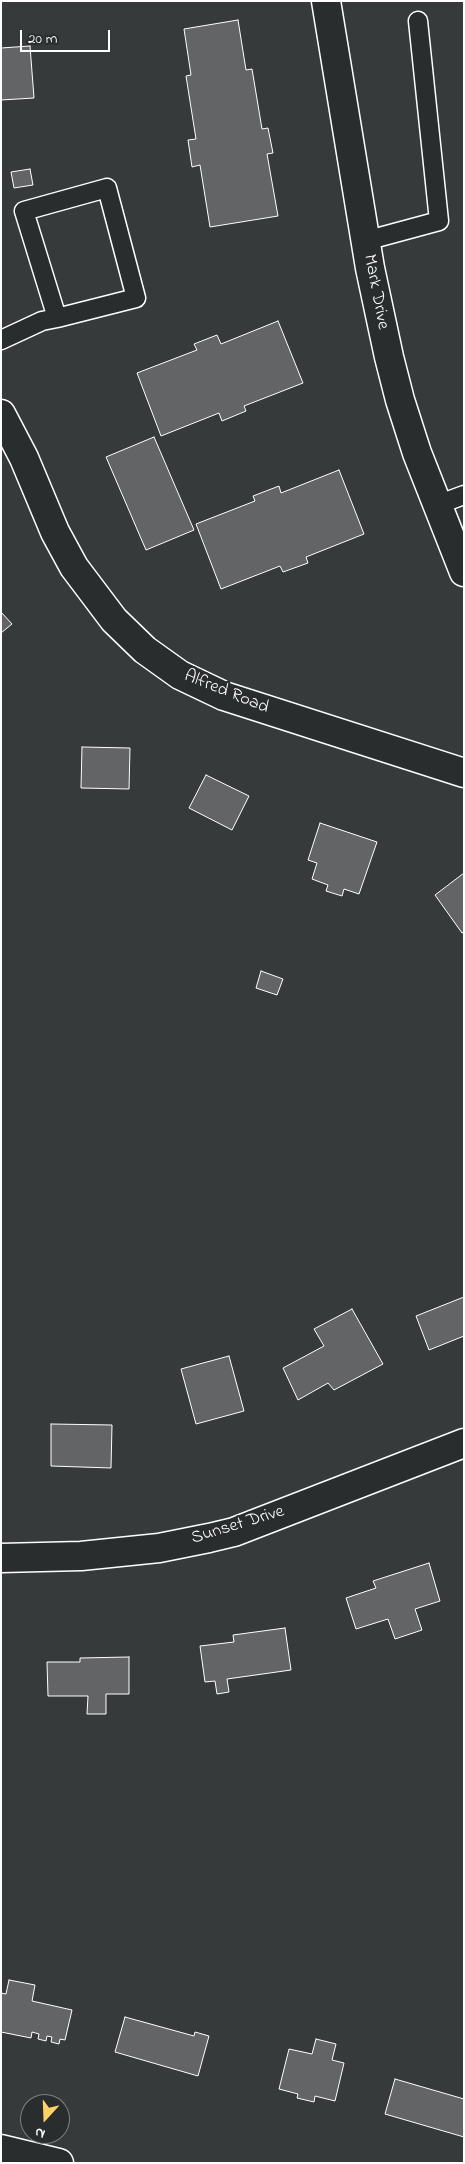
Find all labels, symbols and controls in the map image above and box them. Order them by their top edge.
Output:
scale bar [22,20,112,52]
text: 20 m [28,28,57,50]
street label: Mark Drive [357,253,393,331]
street label: Alfred Road [181,666,271,720]
street label: Sunset Drive [189,1502,287,1550]
north arrow [20,2094,70,2144]
text: N [32,2121,48,2144]

